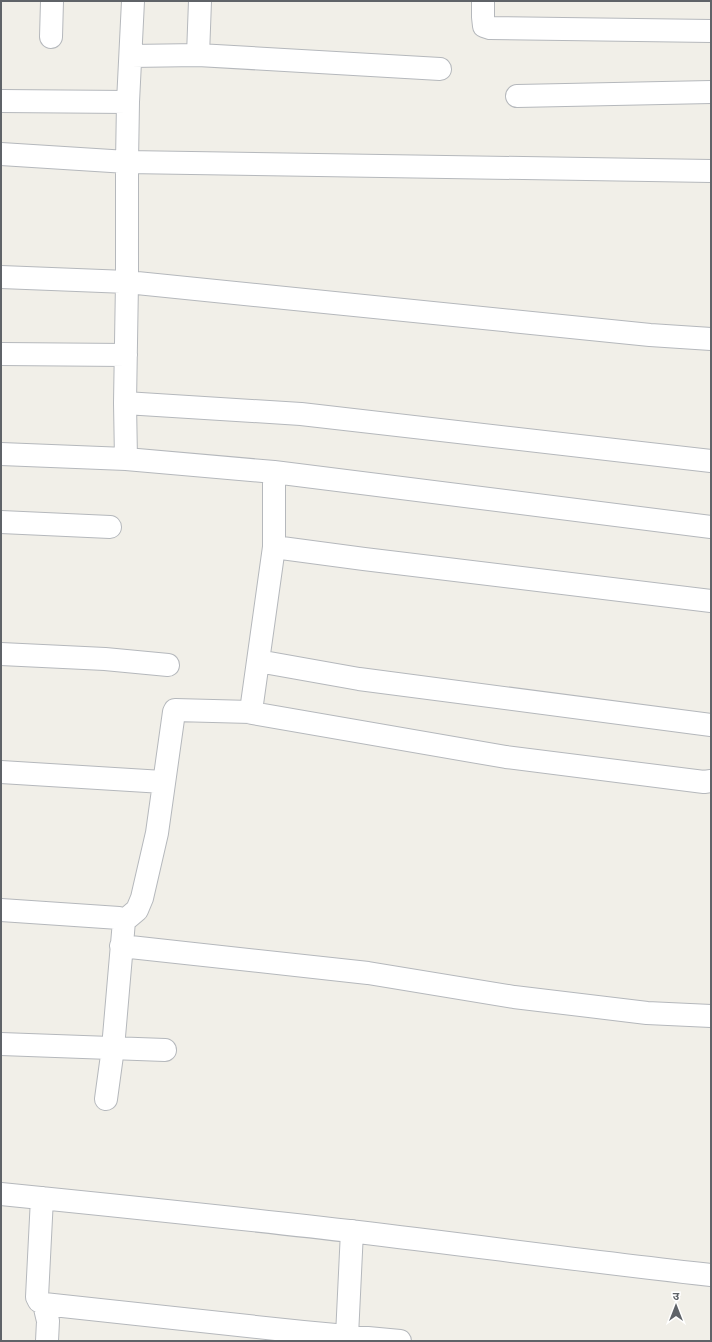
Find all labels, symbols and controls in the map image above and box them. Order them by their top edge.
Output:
north arrow [656,1286,696,1326]
text: उ [673,1290,680,1302]

